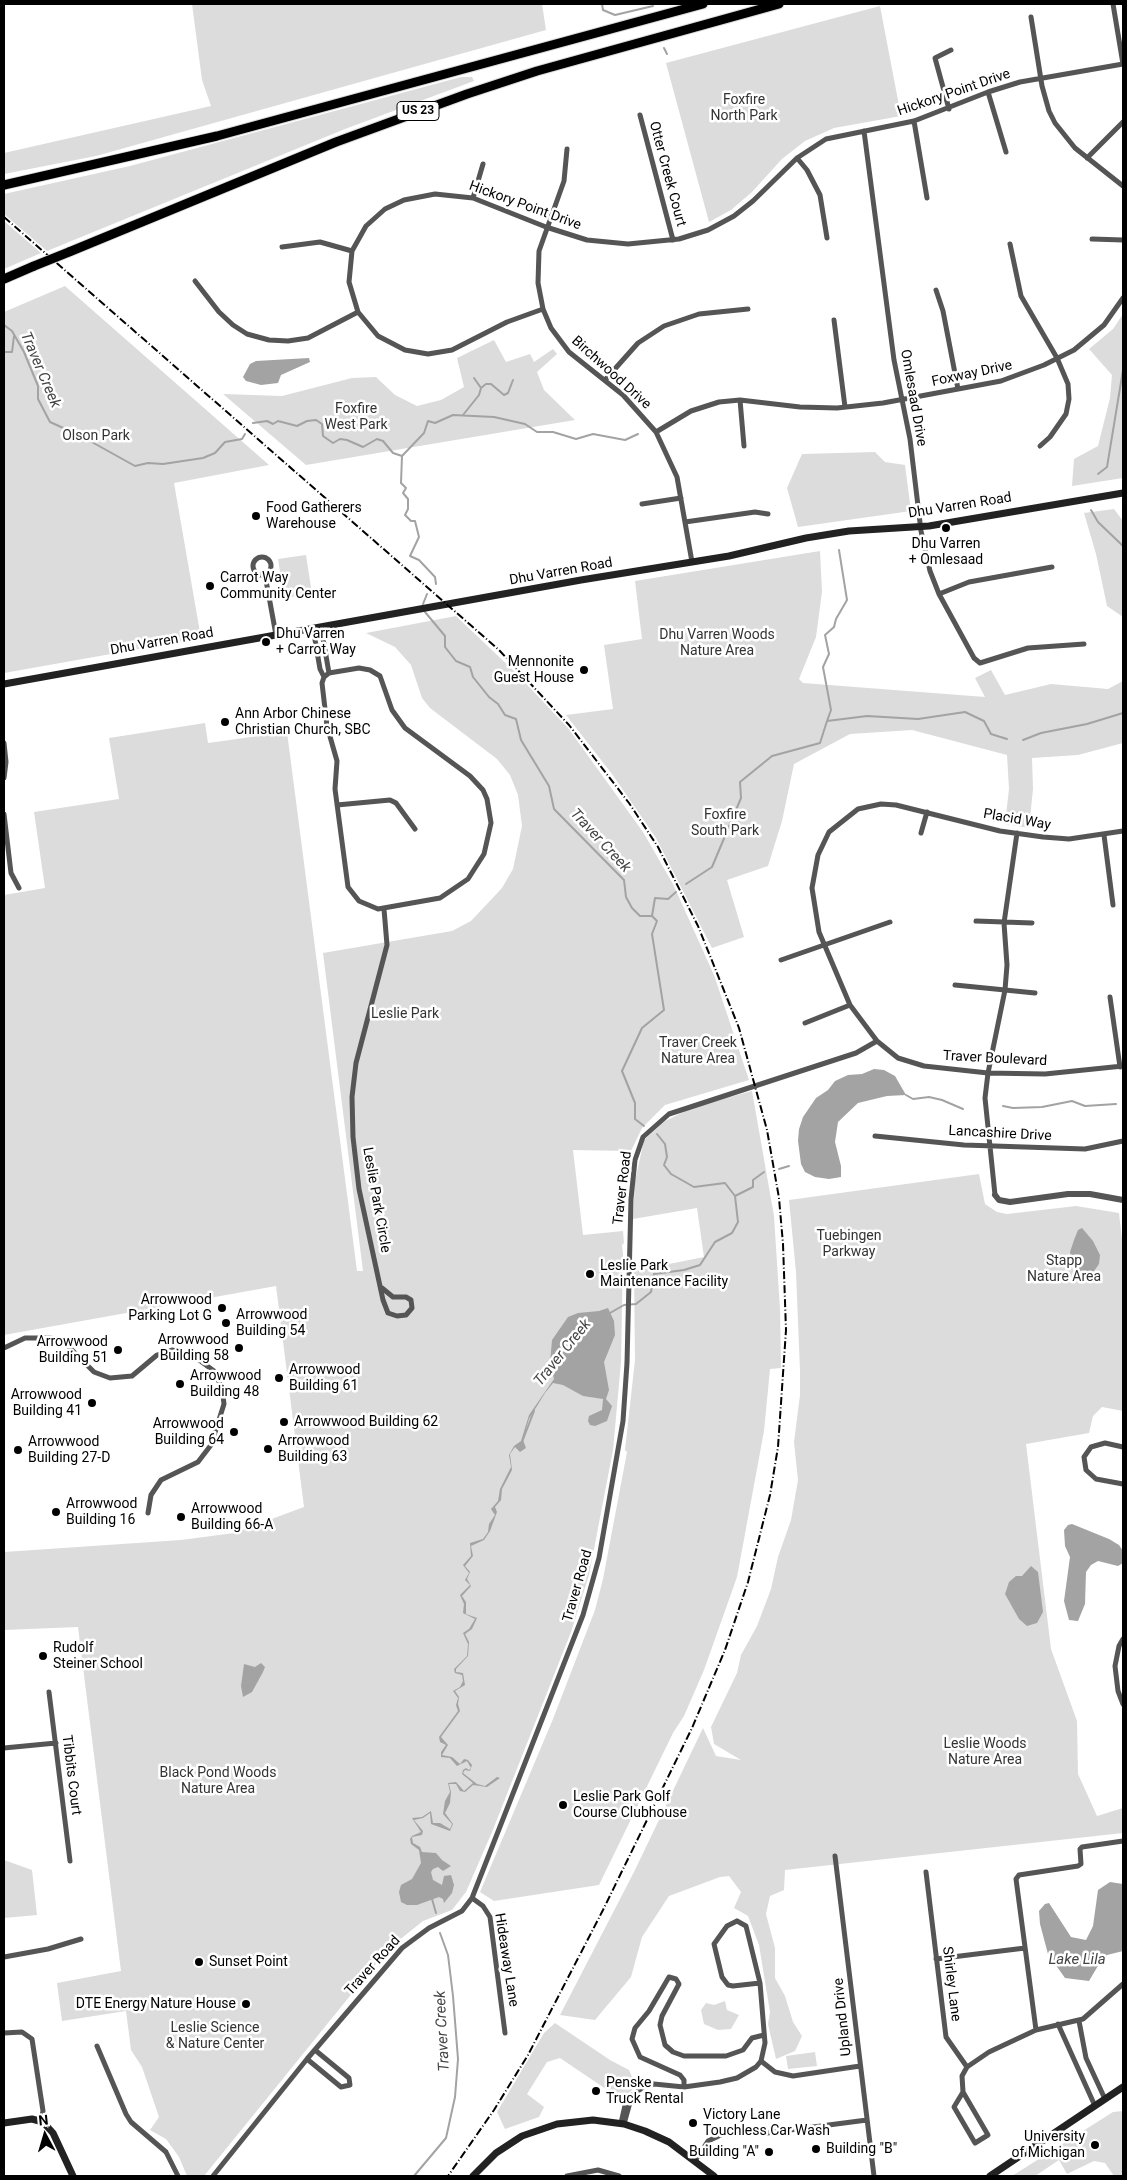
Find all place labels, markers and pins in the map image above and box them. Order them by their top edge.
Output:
place label: Food Gatherers Warehouse [266,500,362,532]
marker: Food Gatherers Warehouse [250,510,262,522]
marker: Dhu Varren + Omlesaad [940,522,952,534]
place label: Dhu Varren + Omlesaad [909,536,983,568]
place label: Carrot Way Community Center [220,570,336,602]
marker: Carrot Way Community Center [204,580,216,592]
place label: Dhu Varren + Carrot Way [276,626,356,658]
marker: Dhu Varren + Carrot Way [260,636,272,648]
place label: Mennonite Guest House [494,654,574,686]
marker: Mennonite Guest House [578,664,590,676]
place label: Ann Arbor Chinese Christian Church, SBC [235,706,371,739]
marker: Ann Arbor Chinese Christian Church, SBC [219,716,231,728]
place label: Leslie Park Maintenance Facility [600,1258,728,1290]
marker: Leslie Park Maintenance Facility [584,1268,596,1280]
place label: Arrowwood Parking Lot G [128,1292,212,1324]
marker: Arrowwood Parking Lot G [216,1302,228,1314]
place label: Arrowwood Building 54 [236,1307,307,1340]
marker: Arrowwood Building 54 [220,1317,232,1329]
place label: Arrowwood Building 58 [158,1332,229,1364]
place label: Arrowwood Building 51 [37,1334,108,1366]
marker: Arrowwood Building 58 [233,1342,245,1354]
marker: Arrowwood Building 51 [112,1344,124,1356]
place label: Arrowwood Building 61 [289,1362,360,1394]
place label: Arrowwood Building 48 [190,1368,261,1400]
marker: Arrowwood Building 61 [273,1372,285,1384]
marker: Arrowwood Building 48 [174,1378,186,1390]
place label: Arrowwood Building 41 [11,1387,82,1420]
marker: Arrowwood Building 41 [86,1397,98,1409]
place label: Arrowwood Building 62 [294,1414,438,1430]
place label: Arrowwood Building 64 [153,1416,224,1448]
marker: Arrowwood Building 62 [278,1416,290,1428]
marker: Arrowwood Building 64 [228,1426,240,1438]
place label: Arrowwood Building 63 [278,1433,349,1465]
place label: Arrowwood Building 27-D [28,1434,110,1466]
marker: Arrowwood Building 63 [262,1443,274,1455]
marker: Arrowwood Building 27-D [12,1444,24,1456]
place label: Arrowwood Building 16 [66,1496,137,1528]
place label: Arrowwood Building 66-A [191,1501,273,1534]
marker: Arrowwood Building 16 [50,1506,62,1518]
marker: Arrowwood Building 66-A [175,1511,187,1523]
place label: Rudolf Steiner School [53,1640,143,1672]
marker: Rudolf Steiner School [37,1650,49,1662]
place label: Leslie Park Golf Course Clubhouse [573,1789,687,1821]
marker: Leslie Park Golf Course Clubhouse [557,1799,569,1811]
place label: Sunset Point [209,1954,288,1970]
marker: Sunset Point [193,1956,205,1968]
place label: DTE Energy Nature House [76,1996,236,2012]
marker: DTE Energy Nature House [240,1998,252,2010]
place label: Penske Truck Rental [606,2075,684,2108]
marker: Penske Truck Rental [590,2085,602,2097]
place label: Victory Lane Touchless Car Wash [703,2107,830,2140]
marker: Victory Lane Touchless Car Wash [687,2117,699,2129]
place label: University of Michigan [1011,2129,1085,2162]
marker: University of Michigan [1089,2139,1101,2151]
place label: Building "B" [826,2141,897,2157]
marker: Building "B" [810,2143,822,2155]
place label: Building "A" [689,2144,759,2160]
marker: Building "A" [763,2146,775,2158]

